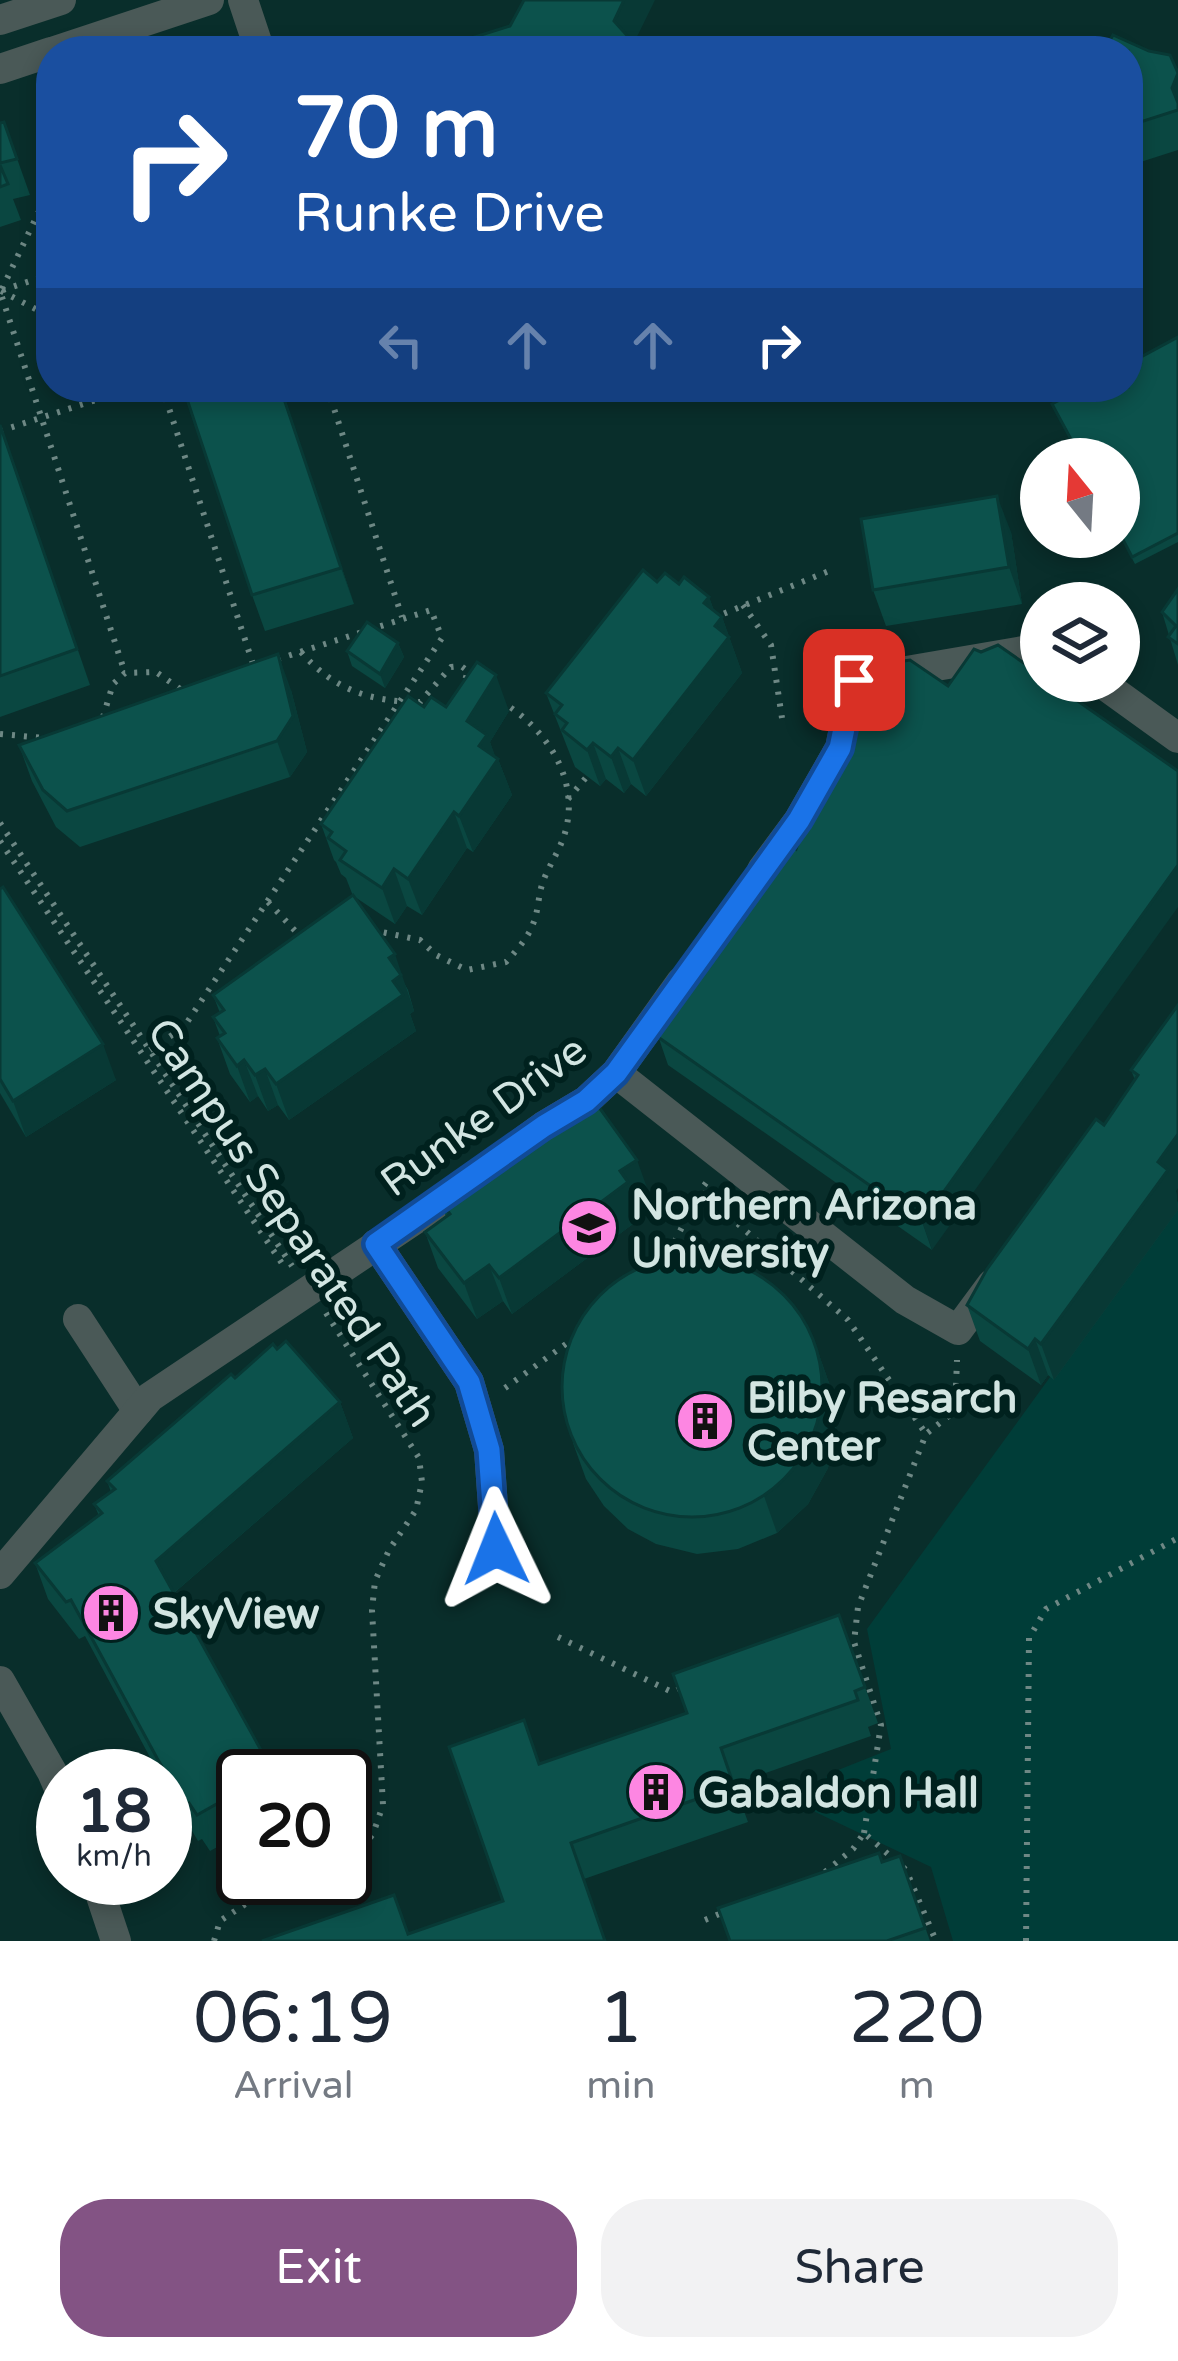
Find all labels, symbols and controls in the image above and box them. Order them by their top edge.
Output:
text: 70 m [294,79,498,180]
icon: right [96,84,252,240]
text: Runke Drive [294,181,605,246]
icon: left [368,312,434,378]
icon: ahead [494,312,560,378]
icon: ahead [620,312,686,378]
icon: right [746,312,812,378]
north arrow [1020,438,1140,558]
map controls [1020,438,1140,702]
button: layers [1020,582,1140,702]
pin [803,629,905,731]
icon: arrive [821,647,887,713]
street label: Campus Separated Path [136,1009,448,1437]
street label: Runke Drive [371,1025,597,1208]
place label: Northern Arizona University [631,1180,977,1279]
school or university icon: Northern Arizona University [558,1197,620,1259]
place label: Bilby Resarch Center [747,1373,1017,1472]
building icon: Bilby Resarch Center [674,1390,736,1452]
position arrow [433,1486,559,1612]
building icon: SkyView [80,1582,142,1644]
place label: SkyView [153,1589,320,1640]
speed limit sign: 20 [216,1749,372,1905]
building icon: Gabaldon Hall [625,1761,687,1823]
place label: Gabaldon Hall [698,1768,979,1819]
text: 18 [76,1776,152,1848]
text: km/h [76,1838,152,1875]
text: 06:19 [193,1976,393,2063]
text: 1 [598,1976,644,2063]
text: 220 [849,1976,985,2063]
text: Arrival [233,2062,353,2109]
text: min [586,2062,656,2109]
text: m [899,2062,935,2109]
button: Exit [60,2199,577,2337]
button: Share [601,2199,1118,2337]

